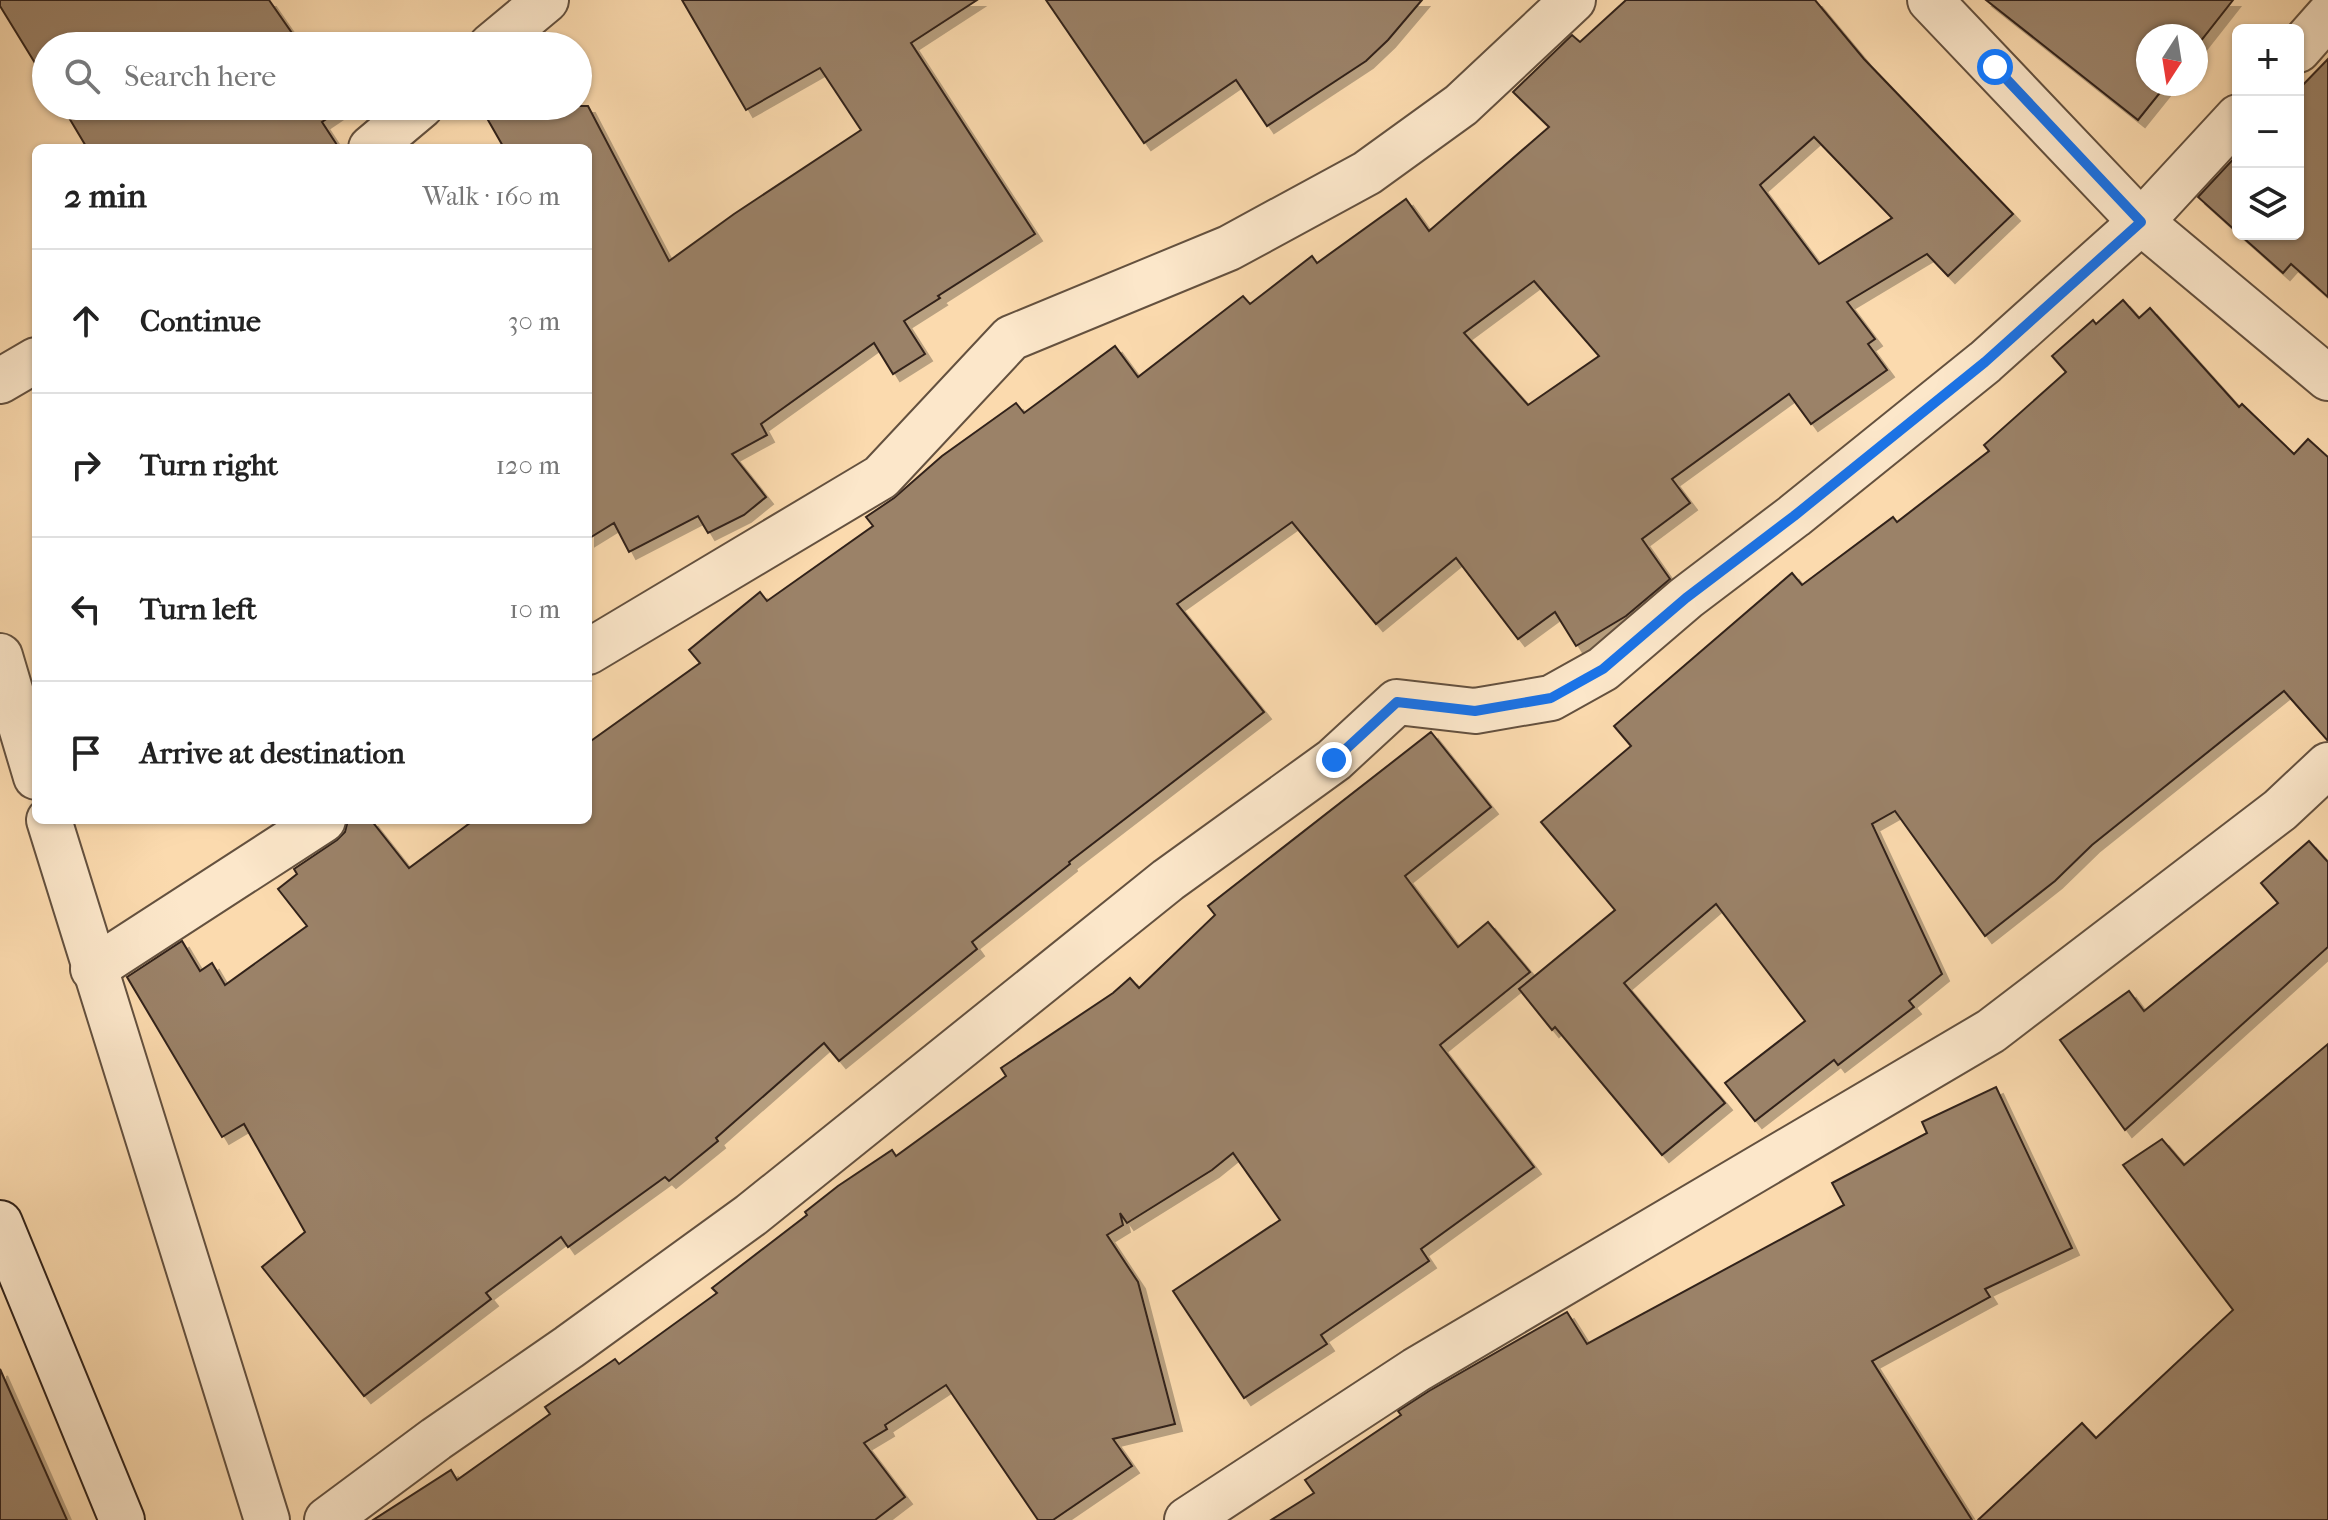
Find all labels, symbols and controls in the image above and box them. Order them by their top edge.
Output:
north arrow [2136,24,2208,96]
map controls [2232,24,2304,240]
button: + [2232,24,2304,96]
search box [32,32,592,120]
route start [1977,49,2013,85]
icon: search [60,54,104,98]
text: Search here [124,59,276,94]
button: − [2232,96,2304,168]
button: layers [2232,168,2304,240]
text: 2 min [64,176,147,216]
text: Walk · 160 m [422,181,560,212]
icon: ahead [64,299,108,343]
text: Continue [140,304,261,339]
text: 30 m [508,306,560,337]
icon: right [64,443,108,487]
text: Turn right [140,448,278,483]
text: 120 m [496,450,560,481]
icon: left [64,587,108,631]
text: Turn left [140,592,257,627]
text: 10 m [509,594,560,625]
icon: arrive [64,731,108,775]
text: Arrive at destination [140,736,405,771]
route end [1316,742,1352,778]

